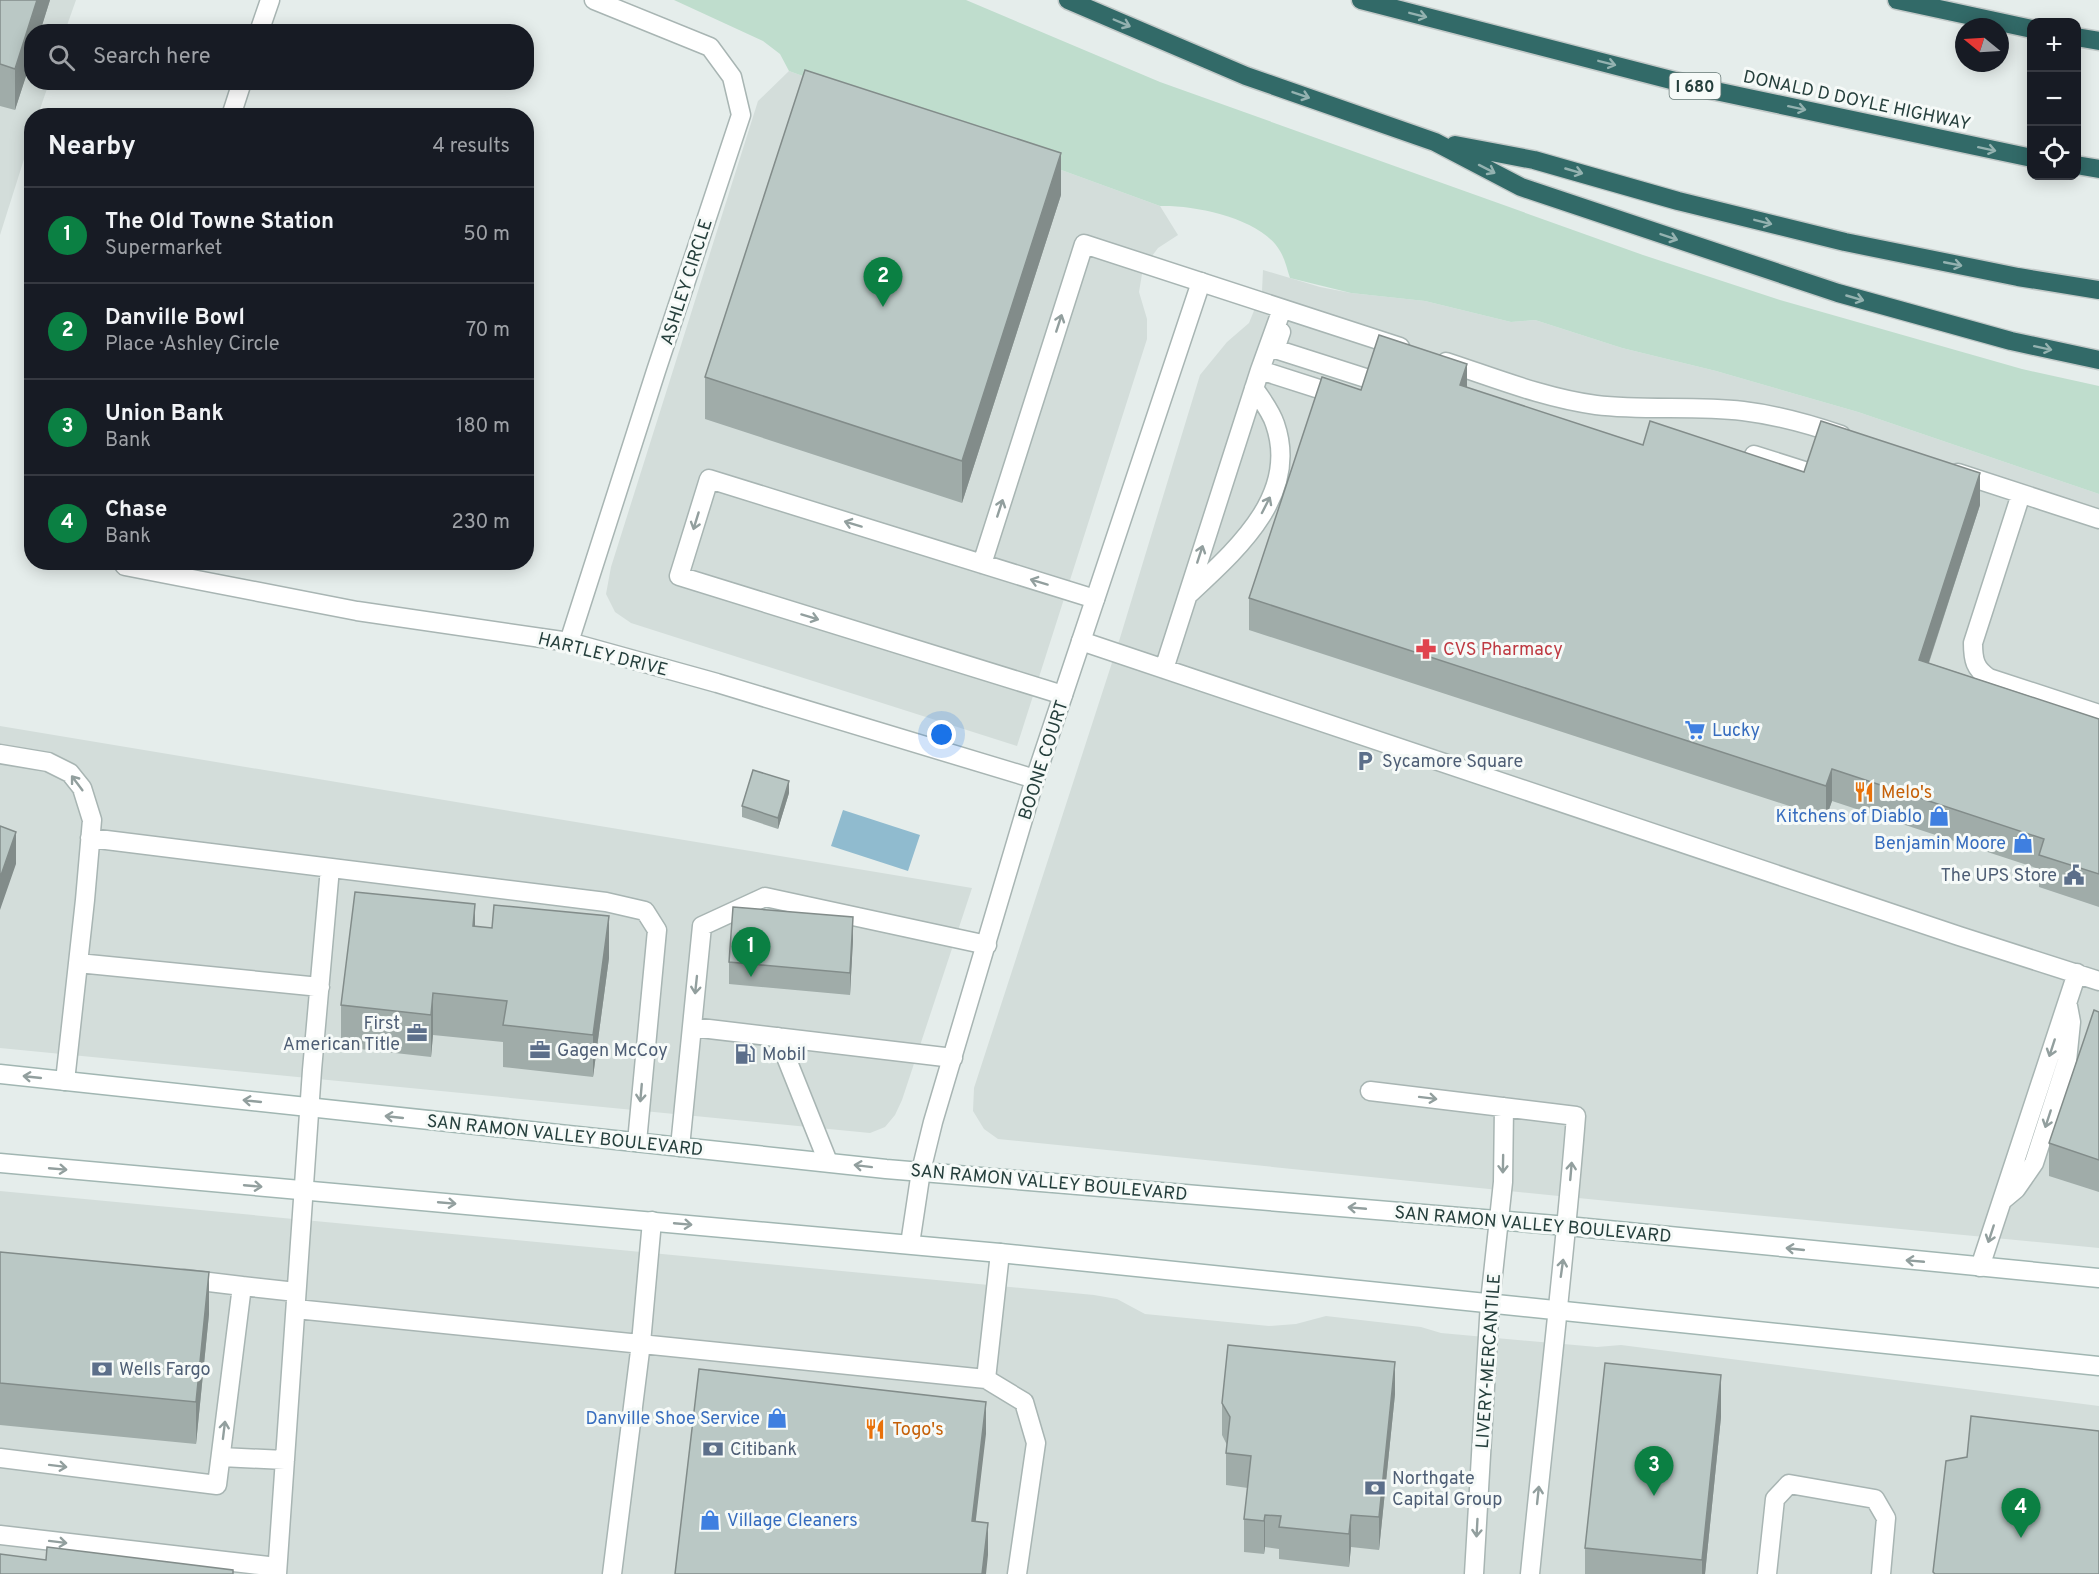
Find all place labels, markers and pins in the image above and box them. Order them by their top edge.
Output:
pin: 2 [864,258,902,307]
pharmacy icon: CVS Pharmacy [1414,637,1438,661]
place label: CVS Pharmacy [1443,639,1563,662]
supermarket icon: Lucky [1683,718,1707,742]
place label: Lucky [1712,720,1760,743]
parking icon: Sycamore Square [1353,749,1377,773]
place label: Sycamore Square [1382,751,1523,774]
restaurant icon: Melo's [1852,780,1876,804]
place label: Melo's [1881,782,1932,805]
shop icon: Kitchens of Diablo [1927,804,1951,828]
place label: Kitchens of Diablo [1776,806,1922,829]
shop icon: Benjamin Moore [2011,831,2035,855]
place label: Benjamin Moore [1874,833,2006,856]
public building icon: The UPS Store [2062,863,2086,887]
place label: The UPS Store [1940,865,2057,888]
pin: 1 [732,928,771,977]
place label: First American Title [283,1013,400,1057]
office icon: First American Title [405,1021,429,1045]
office icon: Gagen McCoy [528,1038,552,1062]
place label: Gagen McCoy [557,1040,668,1063]
fuel station icon: Mobil [733,1042,757,1066]
place label: Mobil [762,1044,806,1067]
bank icon: Wells Fargo [90,1357,114,1381]
place label: Wells Fargo [119,1359,211,1382]
shop icon: Danville Shoe Service [765,1406,789,1430]
place label: Danville Shoe Service [586,1408,760,1431]
restaurant icon: Togo's [863,1417,887,1441]
place label: Togo's [892,1419,944,1442]
bank icon: Citibank [701,1437,725,1461]
place label: Citibank [730,1439,797,1462]
pin: 3 [1634,1446,1674,1496]
place label: Northgate Capital Group [1392,1468,1503,1512]
bank icon: Northgate Capital Group [1363,1476,1387,1500]
pin: 4 [2002,1488,2040,1538]
shop icon: Village Cleaners [698,1508,722,1532]
place label: Village Cleaners [727,1510,858,1533]

